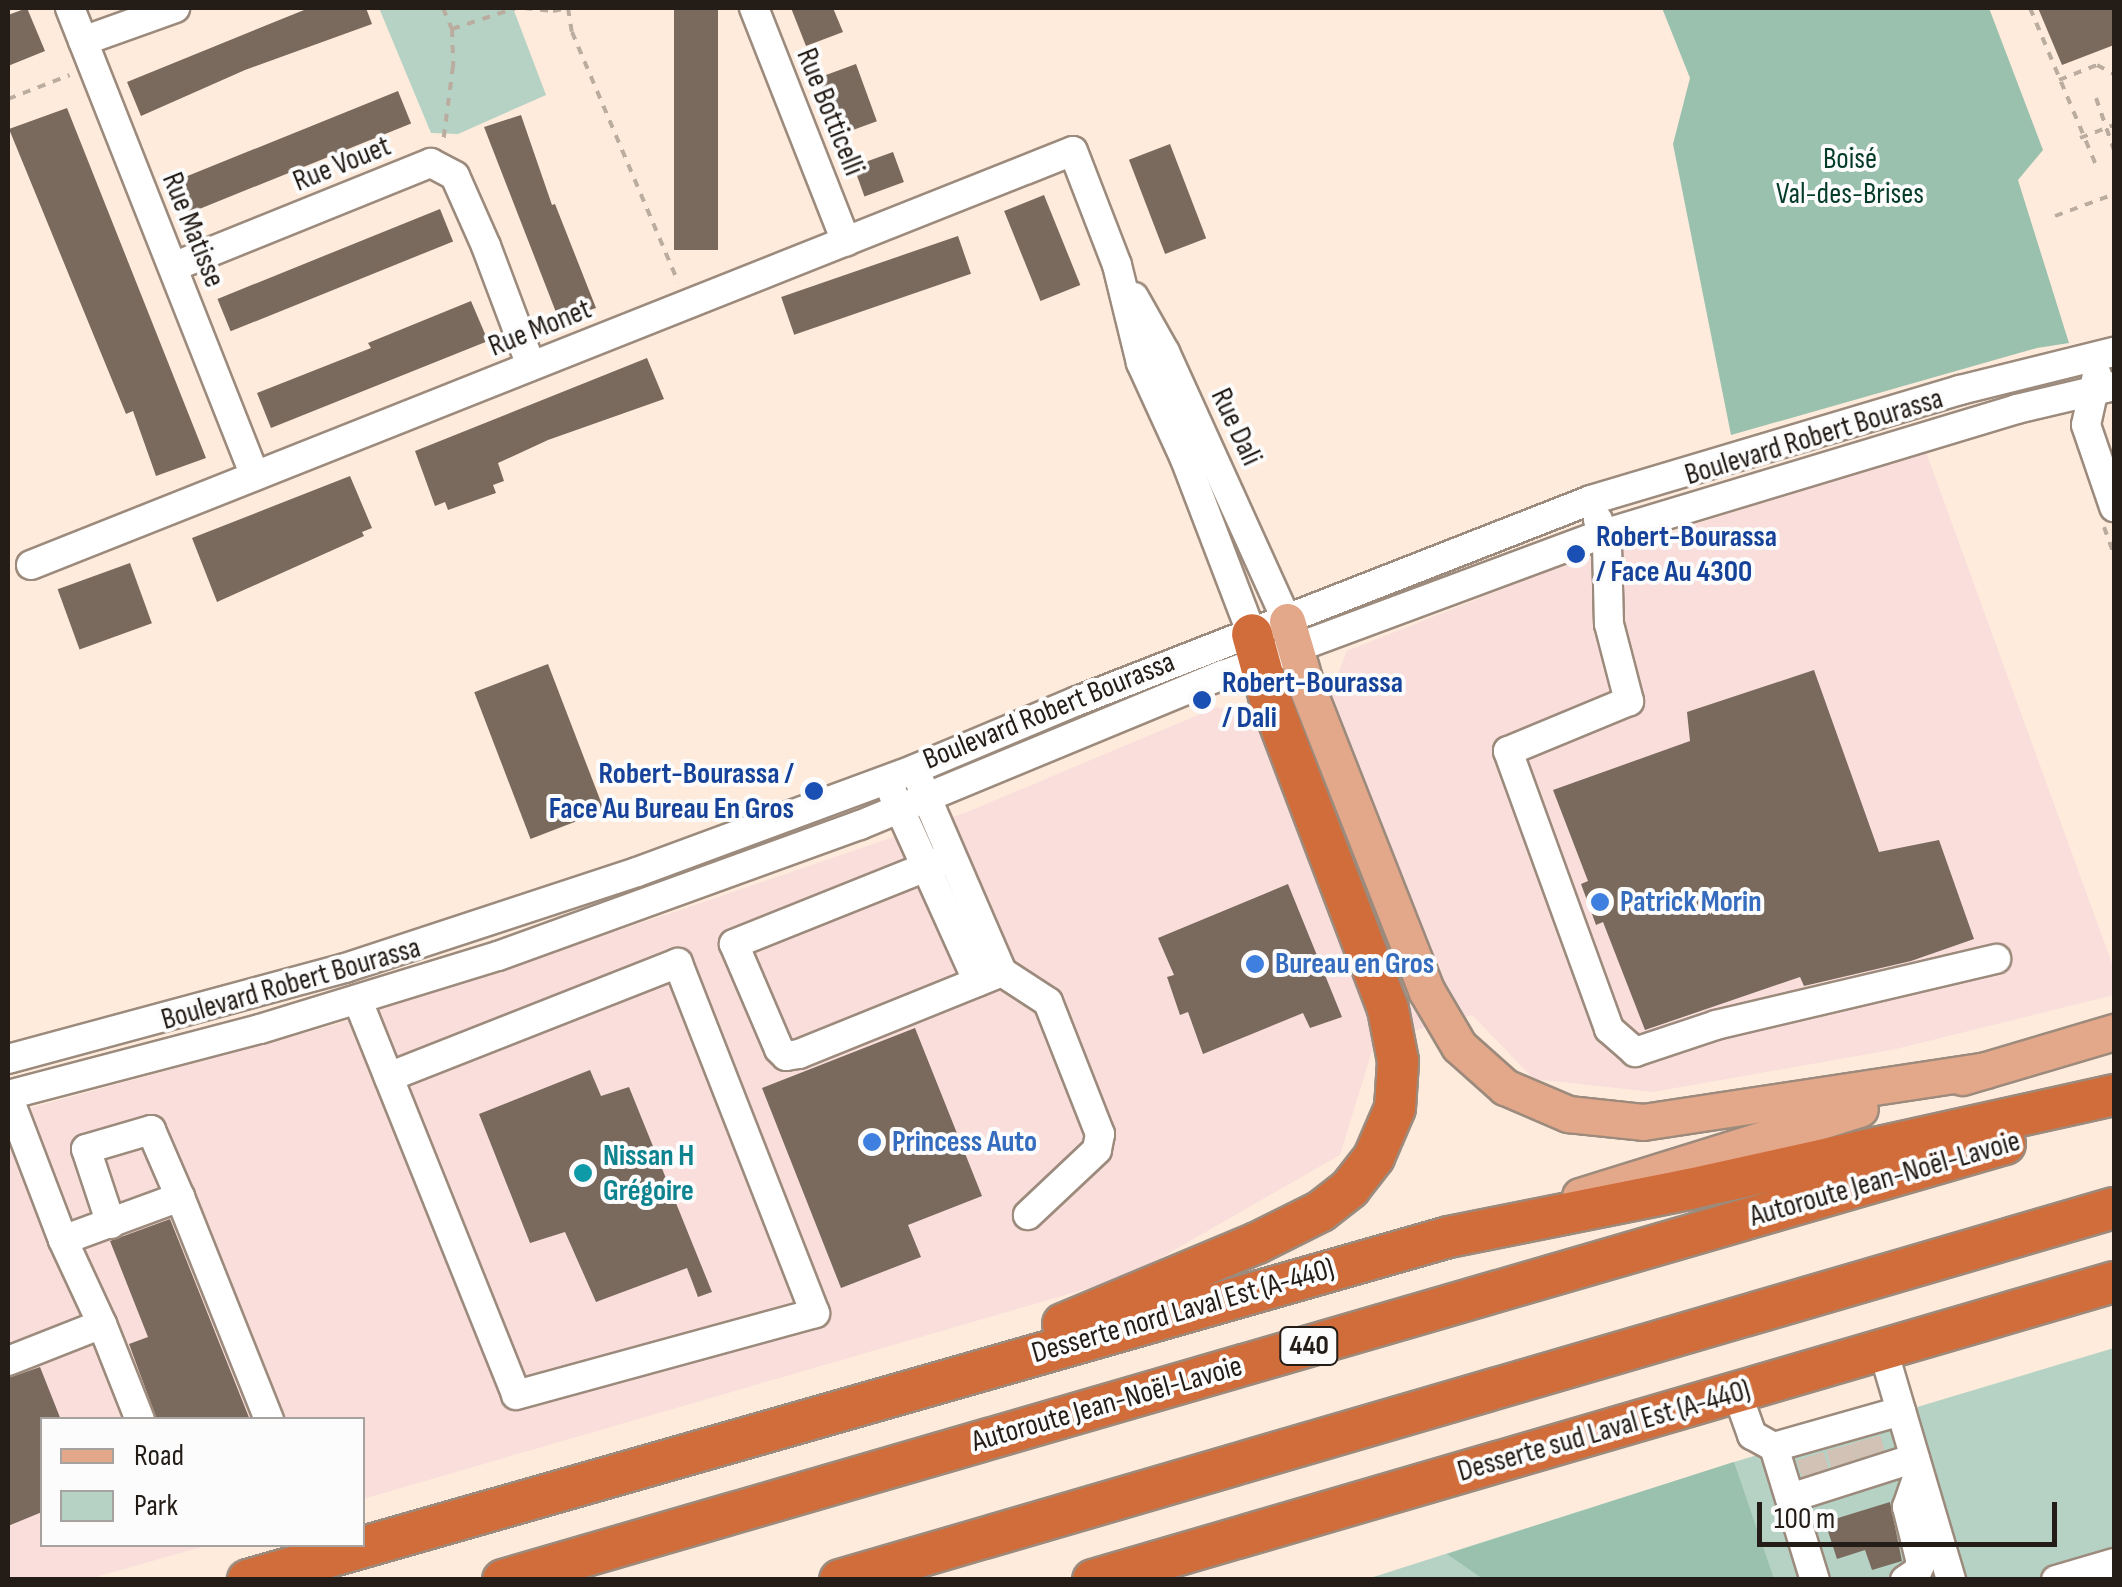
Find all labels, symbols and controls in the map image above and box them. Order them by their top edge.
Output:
street label: Rue Botticelli [788,43,872,181]
street label: Rue Vouet [288,128,396,200]
park label: Boisé Val-des-Brises [1776,141,1924,212]
street label: Rue Matisse [154,167,232,293]
street label: Rue Monet [483,291,597,365]
street label: Boulevard Robert Bourassa [1681,381,1947,493]
street label: Rue Dali [1203,383,1269,471]
place label: Robert-Bourassa / Face Au 4300 [1596,519,1777,590]
marker: Robert-Bourassa / Face Au 4300 [1565,543,1587,565]
street label: Boulevard Robert Bourassa [918,644,1180,778]
place label: Robert-Bourassa / Dali [1222,665,1403,736]
marker: Robert-Bourassa / Dali [1191,689,1213,711]
place label: Robert-Bourassa / Face Au Bureau En Gros [549,756,794,826]
marker: Robert-Bourassa / Face Au Bureau En Gros [803,780,825,802]
place label: Patrick Morin [1620,884,1761,920]
marker: Patrick Morin [1589,891,1611,913]
street label: Boulevard Robert Bourassa [157,930,425,1038]
place label: Bureau en Gros [1275,946,1434,982]
marker: Bureau en Gros [1244,953,1266,975]
street label: Autoroute Jean-Noël-Lavoie [1746,1123,2024,1235]
place label: Princess Auto [892,1124,1037,1160]
marker: Princess Auto [861,1131,883,1153]
place label: Nissan H Grégoire [603,1138,694,1208]
marker: Nissan H Grégoire [572,1162,594,1184]
street label: Desserte nord Laval Est (A-440) [1028,1251,1338,1371]
road number: 440 [1279,1323,1339,1369]
street label: Autoroute Jean-Noël-Lavoie [968,1348,1246,1460]
street label: Desserte sud Laval Est (A-440) [1454,1372,1754,1490]
legend [40,1417,365,1547]
text: Road [134,1438,184,1474]
scale bar [1762,1482,2062,1544]
text: Park [134,1488,178,1524]
text: 100 m [1774,1501,1835,1537]

